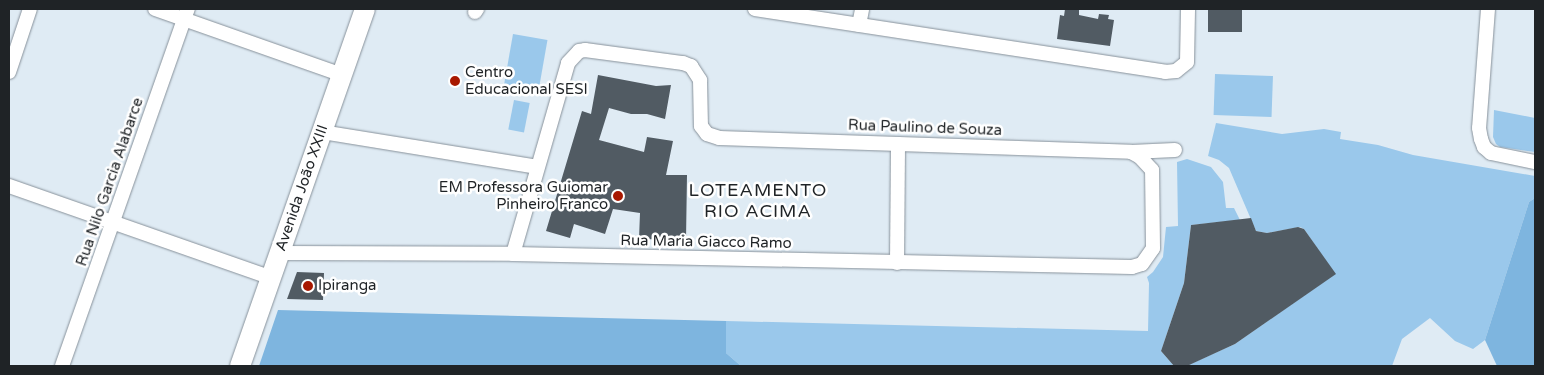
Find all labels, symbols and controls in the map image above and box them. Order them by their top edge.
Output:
place label: Centro Educacional SESI [465,63,588,98]
marker: Centro Educacional SESI [449,75,461,87]
street label: Rua Nilo Garcia Alabarce [73,95,147,269]
street label: Rua Paulino de Souza [848,116,1002,140]
street label: Avenida João XXIII [272,122,332,254]
place label: EM Professora Guiomar Pinheiro Franco [439,178,608,213]
district label: LOTEAMENTO RIO ACIMA [687,180,829,222]
marker: EM Professora Guiomar Pinheiro Franco [612,190,624,202]
street label: Rua Maria Giacco Ramo [620,232,792,252]
place label: Ipiranga [318,277,377,295]
marker: Ipiranga [302,280,314,292]

